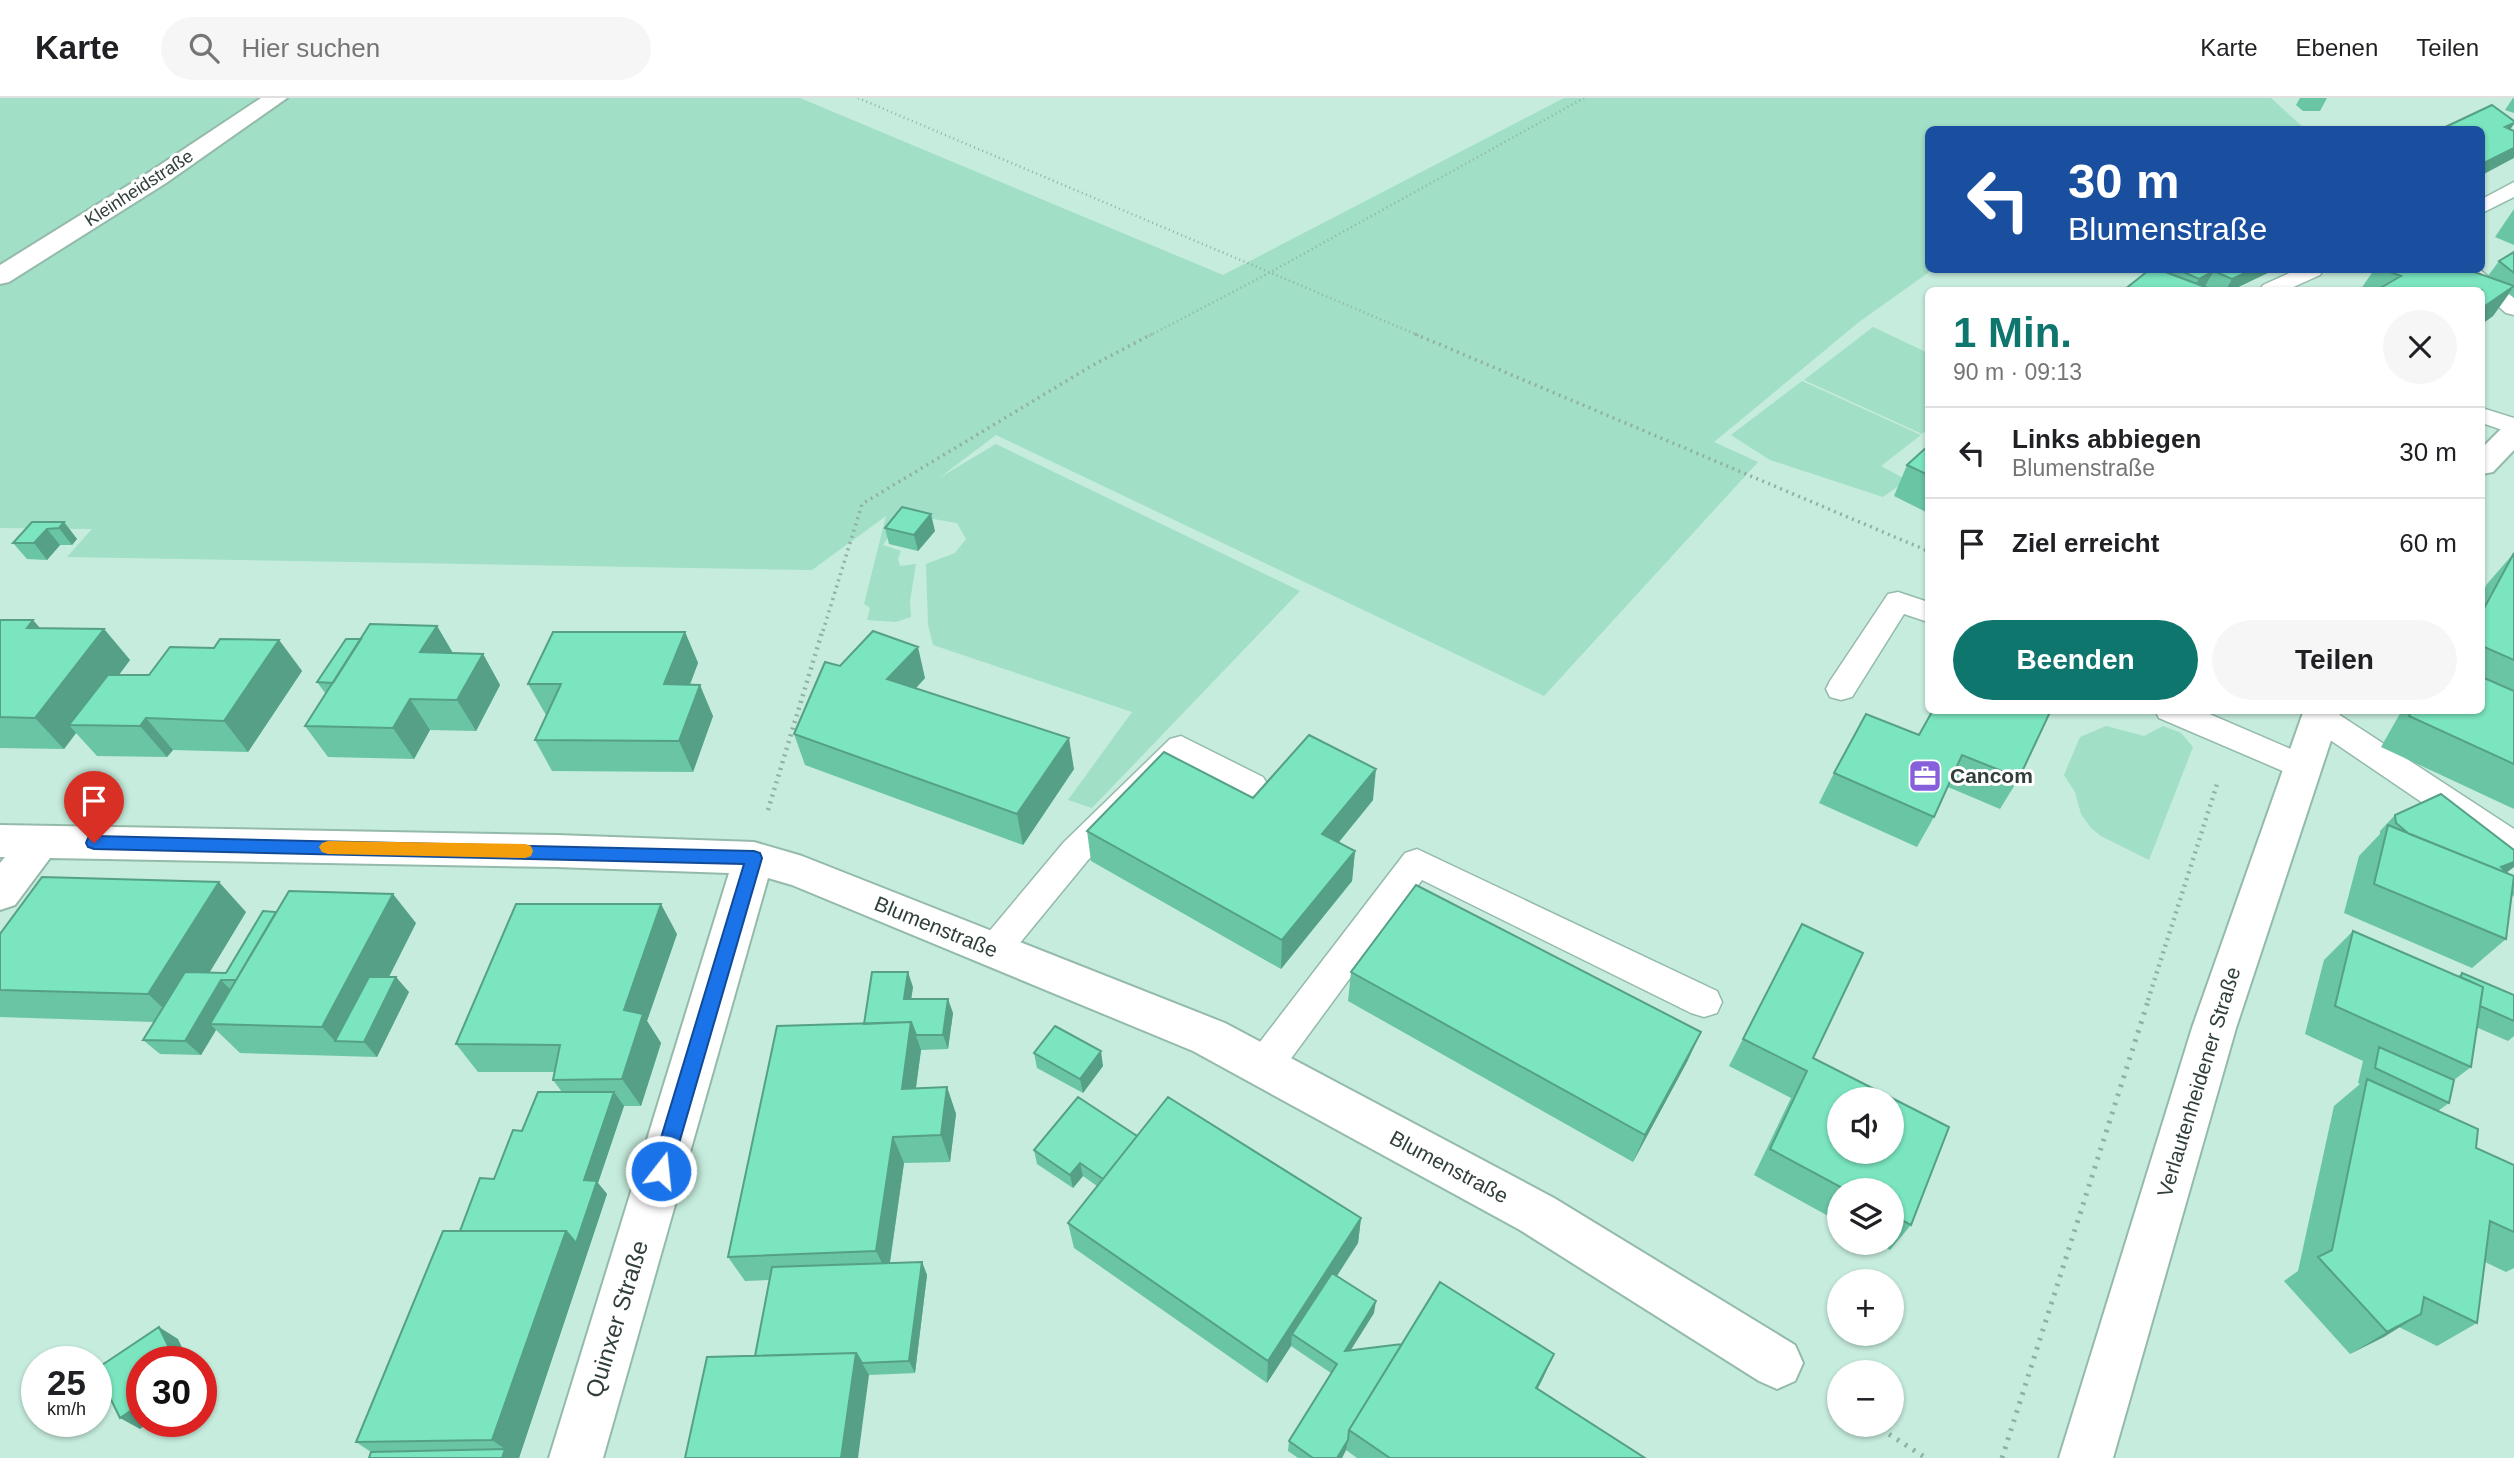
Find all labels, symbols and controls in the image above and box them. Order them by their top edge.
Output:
search box [161,17,651,80]
text: Karte [35,29,119,66]
icon: search [185,29,223,67]
text: Hier suchen [241,33,380,63]
text: Karte [2200,34,2258,61]
text: Ebenen [2296,34,2378,61]
text: Teilen [2416,34,2479,61]
street label: Kleinheidstraße [81,146,197,230]
icon: left [1953,154,2044,245]
text: 30 m [2068,154,2180,208]
text: Blumenstraße [2068,211,2267,247]
text: 1 Min. [1953,309,2072,356]
button: close [2383,310,2457,384]
text: 90 m · 09:13 [1953,359,2082,385]
text: Links abbiegen [2012,424,2201,454]
icon: left [1953,434,1991,472]
text: 30 m [2399,437,2457,467]
text: Blumenstraße [2012,455,2155,481]
icon: arrive [1953,525,1991,563]
text: Ziel erreicht [2012,528,2159,558]
text: 60 m [2399,528,2457,558]
button: Beenden [1953,620,2198,700]
button: Teilen [2212,620,2457,700]
office icon: Cancom [1906,757,1944,795]
place label: Cancom [1950,764,2033,787]
pin [64,771,124,843]
icon: arrive [75,782,113,820]
street label: Blumenstraße [871,891,1001,962]
street label: Verlautenheidener Straße [2153,964,2245,1200]
map controls [1827,1087,1904,1437]
button: sound [1827,1087,1904,1164]
street label: Blumenstraße [1386,1126,1512,1207]
position arrow [624,1134,698,1208]
button: layers [1827,1178,1904,1255]
street label: Quinxer Straße [580,1237,653,1401]
button: + [1827,1269,1904,1346]
speed limit sign: 30 [126,1346,217,1437]
button: − [1827,1360,1904,1437]
text: 25 [47,1363,86,1402]
text: km/h [47,1399,86,1419]

